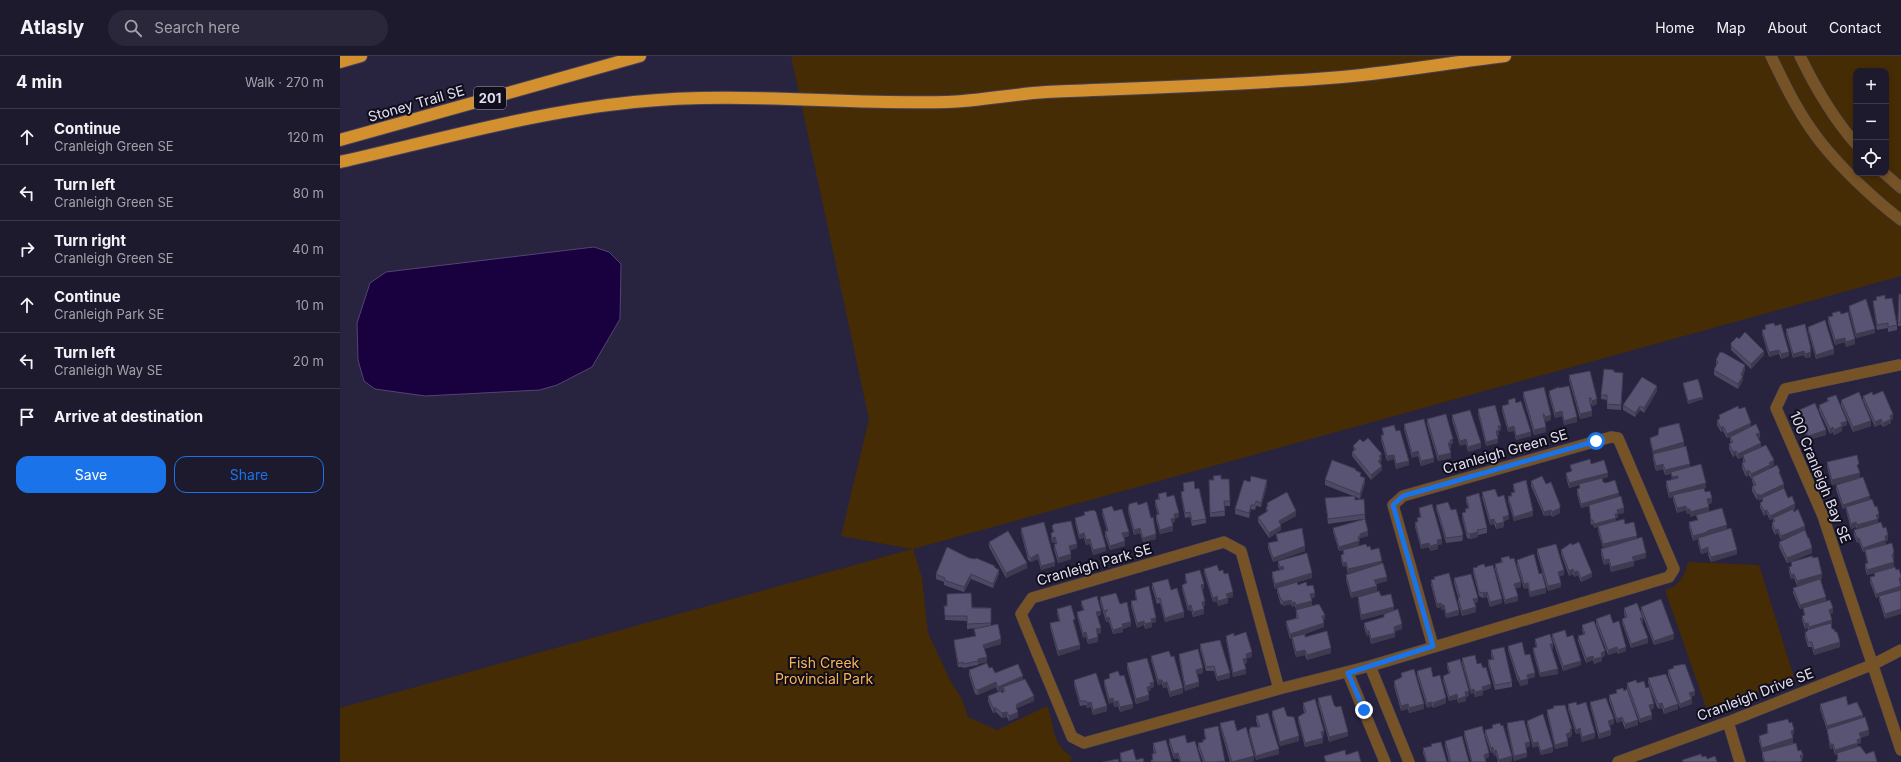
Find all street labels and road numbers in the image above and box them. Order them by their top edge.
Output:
street label: Stoney Trail SE [366,81,466,125]
road number: 201 [474,87,506,109]
street label: 100 Cranleigh Bay SE [1787,409,1855,545]
street label: Cranleigh Green SE [1441,425,1569,477]
street label: Cranleigh Park SE [1035,539,1153,589]
street label: Cranleigh Drive SE [1694,664,1816,724]

